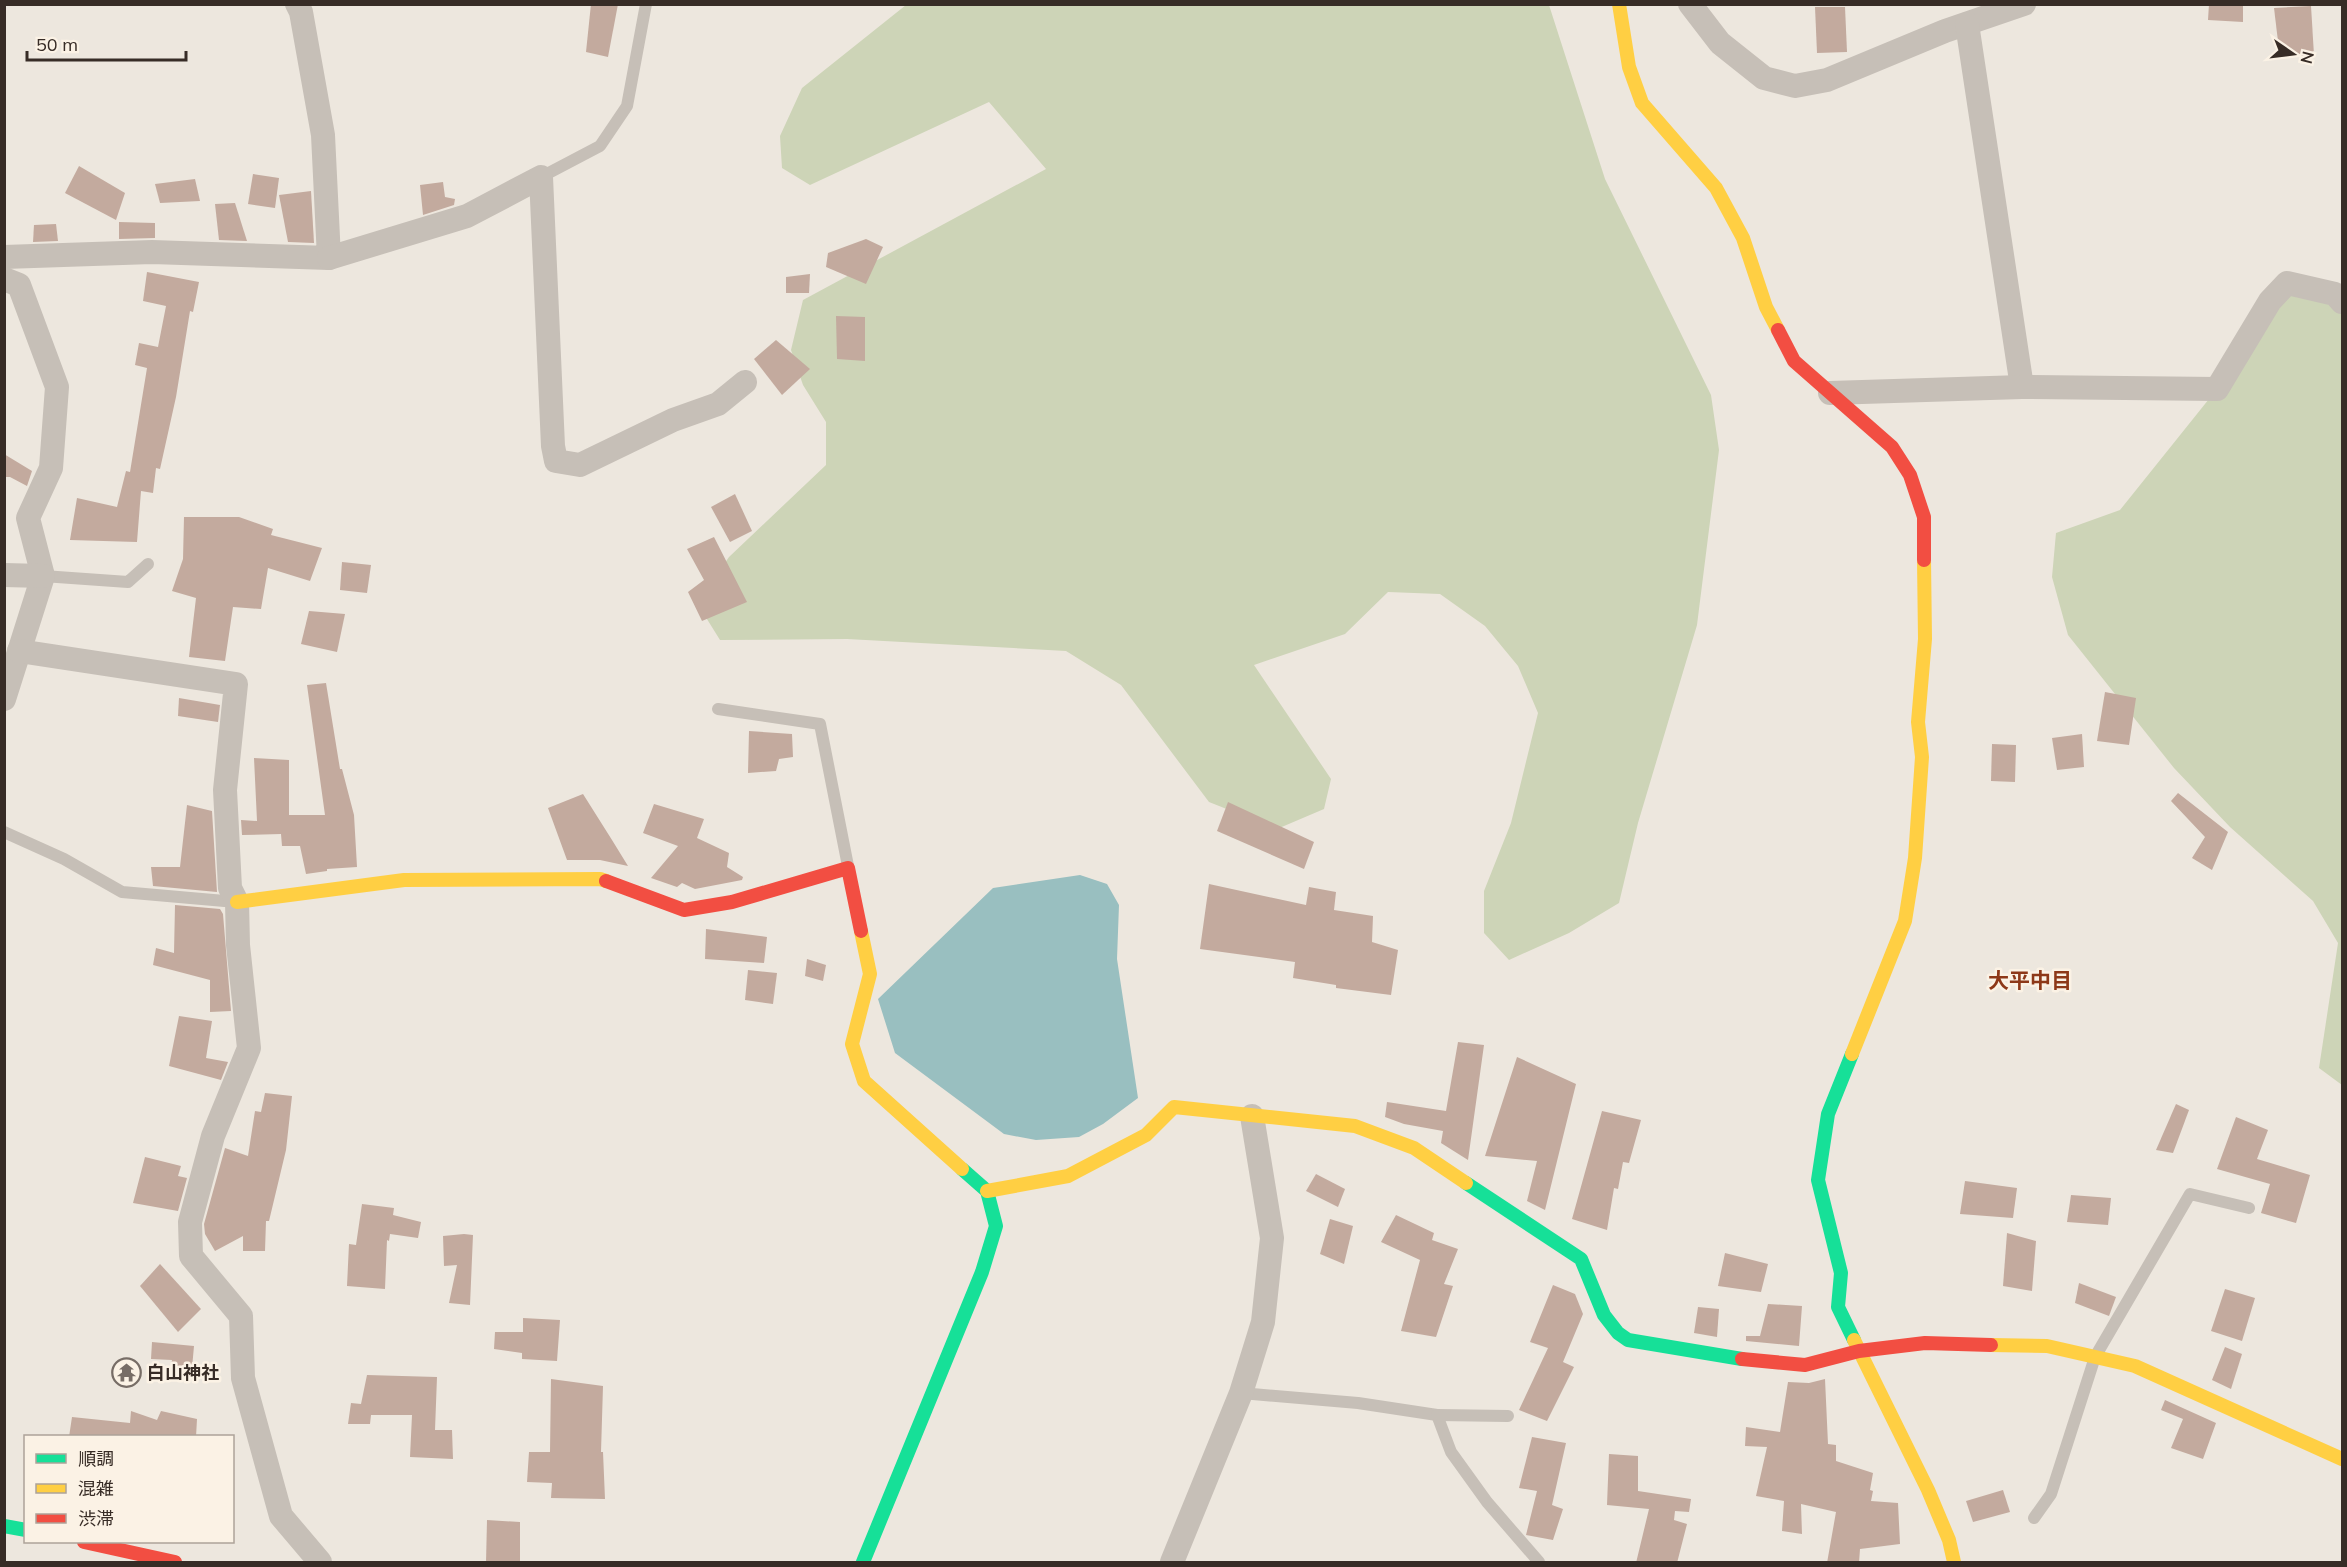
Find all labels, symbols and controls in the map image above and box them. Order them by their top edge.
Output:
scale bar [27,24,186,62]
north arrow [2263,24,2323,84]
text: 50 m [36,33,78,56]
text: N [2296,49,2319,66]
district label: 大平中目 [1988,967,2072,993]
temple icon: 白山神社 [110,1356,142,1388]
place label: 白山神社 [147,1361,219,1384]
legend [24,1435,234,1543]
text: 順調 [78,1447,114,1470]
text: 混雑 [78,1477,114,1500]
text: 渋滞 [78,1507,114,1530]

